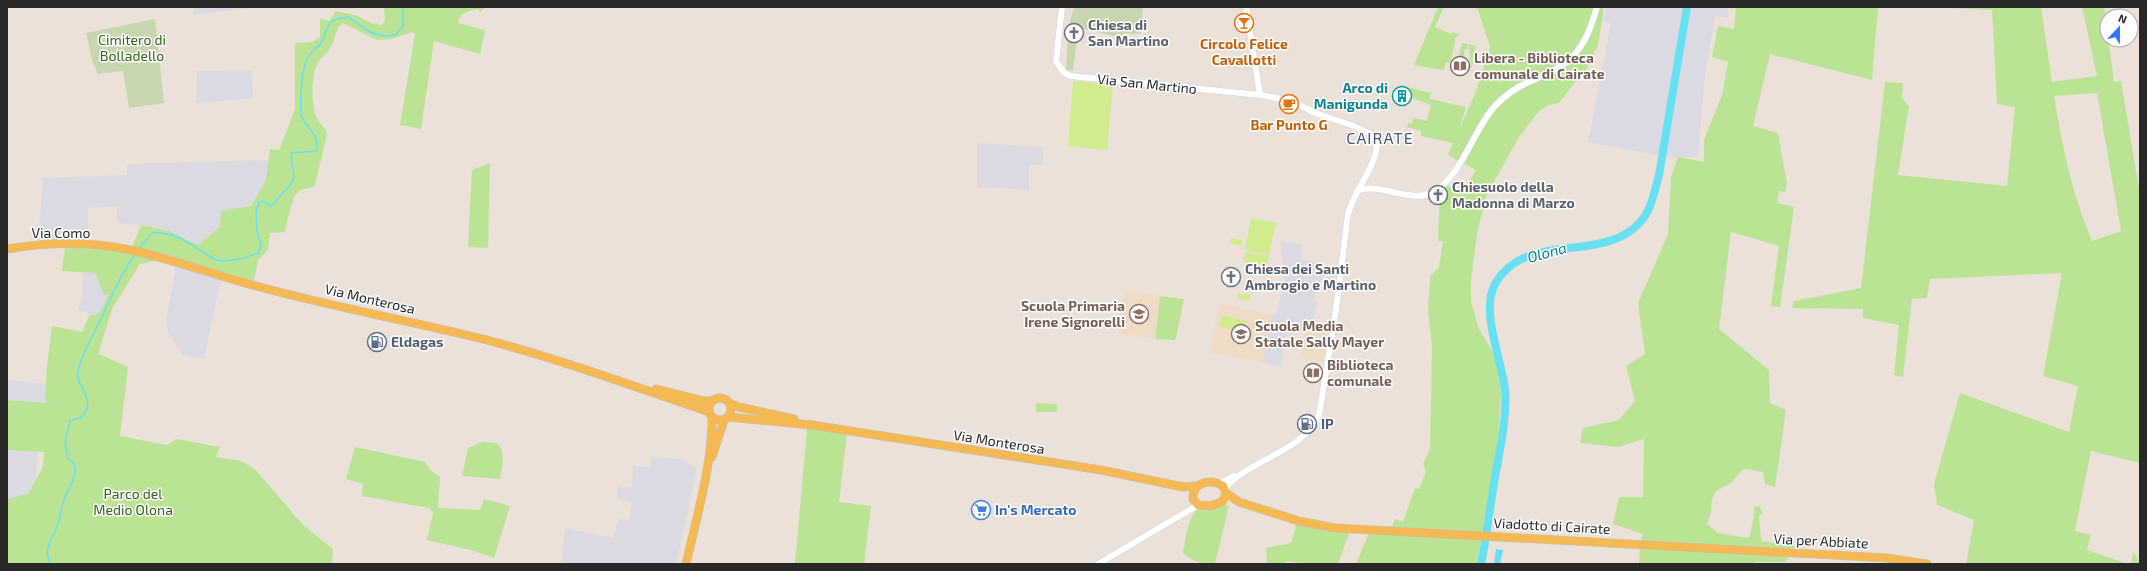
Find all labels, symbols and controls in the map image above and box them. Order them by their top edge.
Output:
north arrow [2099,8,2139,48]
text: N [2117,11,2129,26]
bar icon: Circolo Felice Cavallotti [1233,12,1255,34]
place label: Chiesa di San Martino [1088,16,1169,49]
church icon: Chiesa di San Martino [1063,22,1085,44]
park label: Cimitero di Bolladello [98,31,166,64]
place label: Circolo Felice Cavallotti [1200,35,1288,68]
place label: Libera - Biblioteca comunale di Cairate [1474,49,1605,82]
library icon: Libera - Biblioteca comunale di Cairate [1449,55,1471,77]
street label: Via San Martino [1096,70,1198,97]
place label: Arco di Manigunda [1314,79,1388,112]
building icon: Arco di Manigunda [1391,85,1413,107]
cafe icon: Bar Punto G [1278,93,1300,115]
place label: Bar Punto G [1250,116,1328,133]
district label: CAIRATE [1346,128,1414,147]
place label: Chiesuolo della Madonna di Marzo [1452,178,1575,211]
church icon: Chiesuolo della Madonna di Marzo [1427,184,1449,206]
street label: Via Como [32,224,91,241]
water label: Olona [1525,238,1568,266]
place label: Chiesa dei Santi Ambrogio e Martino [1245,260,1376,293]
church icon: Chiesa dei Santi Ambrogio e Martino [1220,266,1242,288]
street label: Via Monterosa [323,280,417,317]
place label: Scuola Primaria Irene Signorelli [1021,297,1125,330]
school or university icon: Scuola Primaria Irene Signorelli [1128,303,1150,325]
place label: Scuola Media Statale Sally Mayer [1255,317,1384,350]
school or university icon: Scuola Media Statale Sally Mayer [1230,323,1252,345]
fuel station icon: Eldagas [366,331,388,353]
place label: Eldagas [391,333,444,350]
place label: Biblioteca comunale [1327,356,1394,389]
library icon: Biblioteca comunale [1302,362,1324,384]
fuel station icon: IP [1296,413,1318,435]
place label: IP [1321,415,1334,432]
street label: Via Monterosa [952,426,1046,457]
park label: Parco del Medio Olona [93,485,173,518]
supermarket icon: In's Mercato [970,499,992,521]
place label: In's Mercato [995,501,1076,518]
street label: Viadotto di Cairate [1493,514,1611,537]
street label: Via per Abbiate [1773,530,1869,551]

